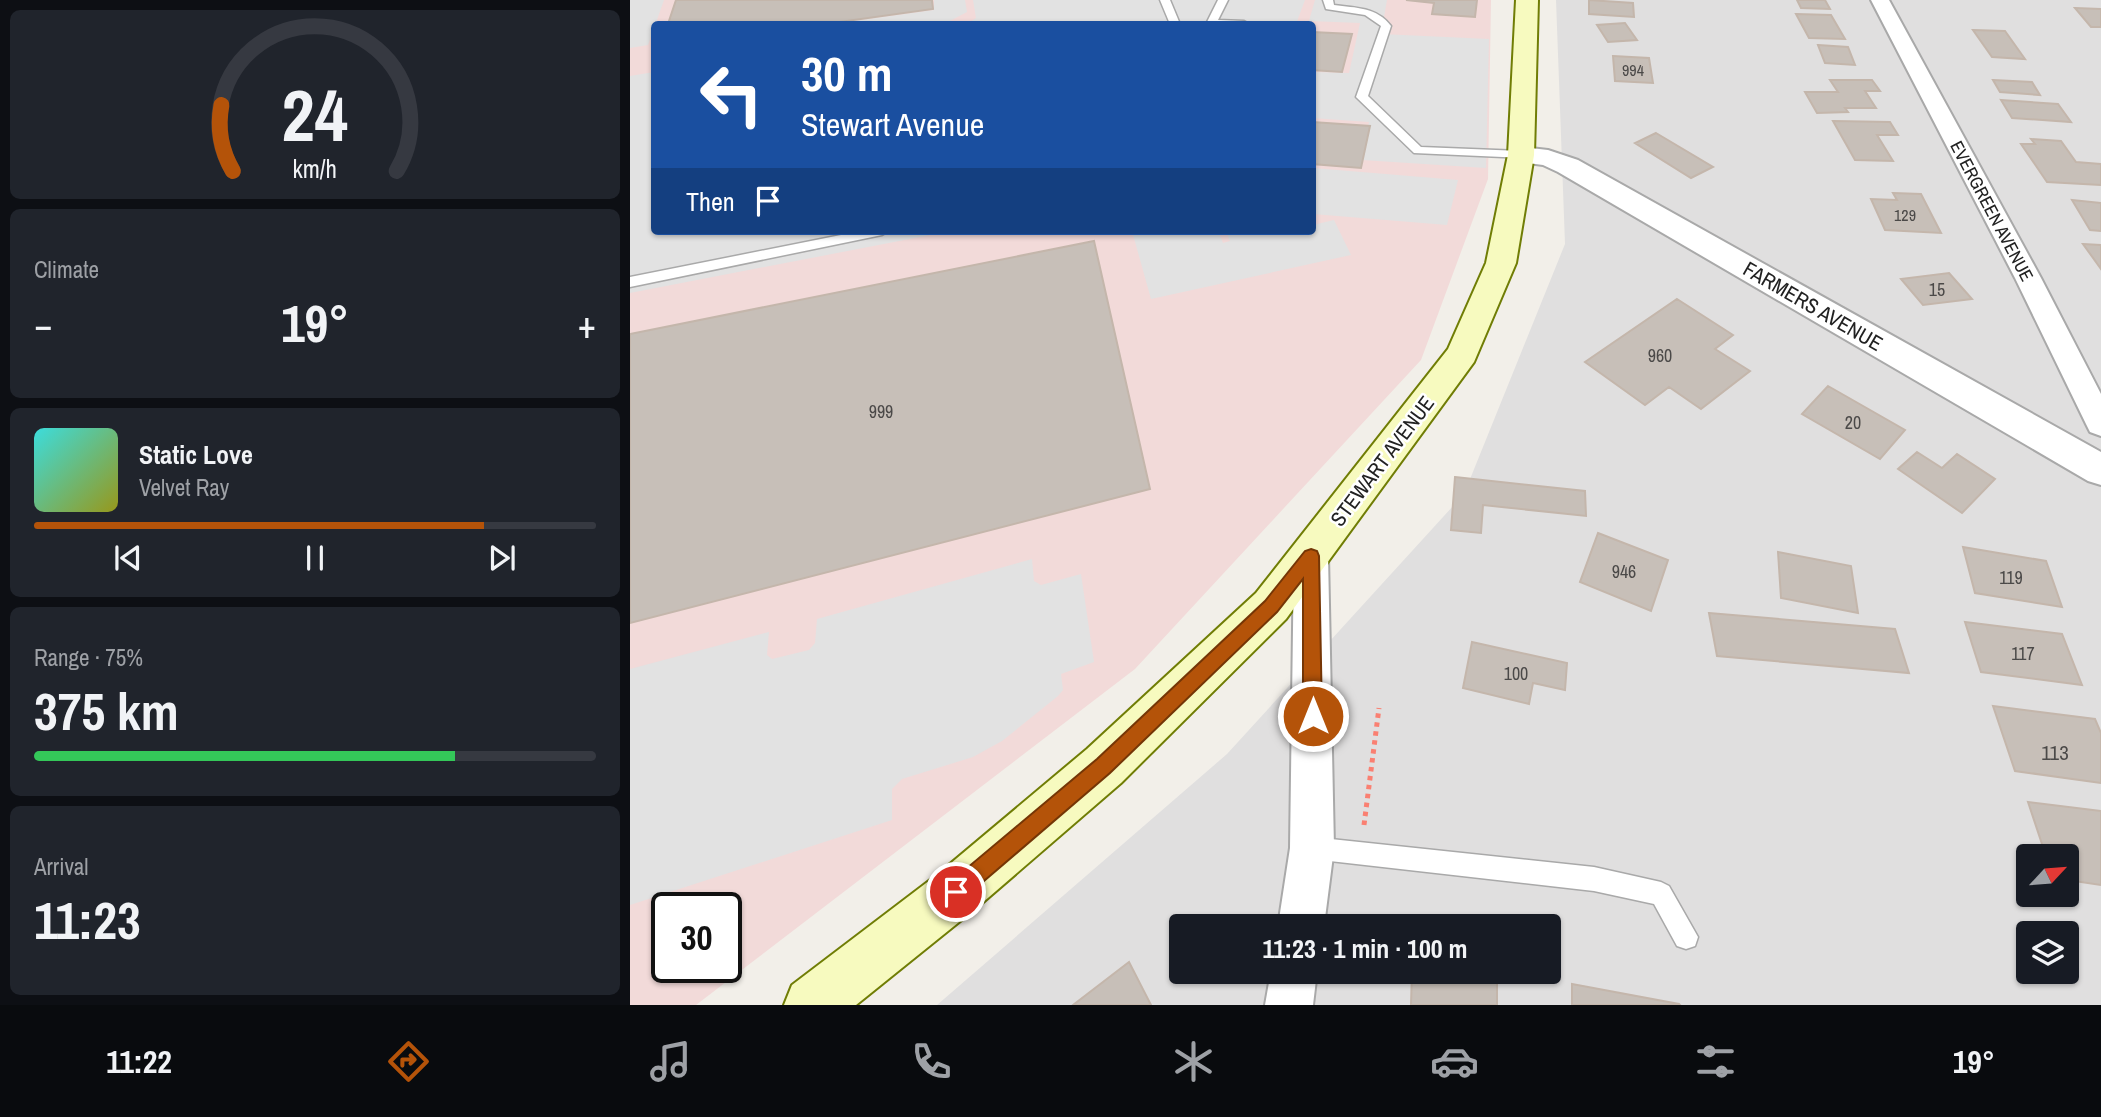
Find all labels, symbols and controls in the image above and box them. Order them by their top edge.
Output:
text: 30 m [801,40,893,106]
icon: left [686,49,777,140]
house number: 994 [1622,59,1644,81]
text: 24 [282,66,348,164]
text: Stewart Avenue [801,103,984,146]
street label: EVERGREEN AVENUE [1944,136,2040,286]
text: km/h [293,151,337,185]
icon: arrive [749,182,787,220]
text: Then [686,184,735,219]
house number: 129 [1894,204,1916,226]
text: Climate [34,254,99,285]
street label: FARMERS AVENUE [1738,254,1888,358]
house number: 15 [1929,277,1945,302]
text: 19° [281,288,349,358]
text: − [34,299,52,350]
text: + [578,299,596,350]
house number: 960 [1648,343,1672,368]
street label: STEWART AVENUE [1323,390,1441,532]
house number: 999 [869,399,893,424]
house number: 20 [1845,410,1861,435]
text: Static Love [139,437,253,472]
text: Velvet Ray [139,472,229,503]
icon: previous [109,539,147,577]
icon: pause [296,539,334,577]
icon: next [483,539,521,577]
house number: 946 [1612,559,1636,584]
house number: 119 [1999,565,2023,590]
house number: 117 [2011,641,2035,666]
text: Range · 75% [34,642,143,673]
house number: 100 [1504,661,1528,686]
text: 375 km [34,676,179,746]
position arrow [1276,679,1350,753]
house number: 113 [2041,738,2069,767]
north arrow [2016,844,2079,906]
map controls [2016,844,2079,984]
text: Arrival [34,851,89,882]
pin [926,862,986,922]
icon: arrive [937,873,975,911]
text: 11:23 [34,885,141,955]
speed limit sign: 30 [651,892,742,983]
button: layers [2016,921,2079,984]
text: 11:23 · 1 min · 100 m [1262,931,1468,966]
icon: directions [384,1037,433,1086]
icon: music [646,1037,695,1086]
icon: phone [907,1037,956,1086]
icon: climate [1169,1037,1218,1086]
icon: car [1430,1037,1479,1086]
icon: filters [1691,1037,1740,1086]
text: 11:22 [106,1040,172,1083]
text: 19° [1953,1040,1995,1083]

